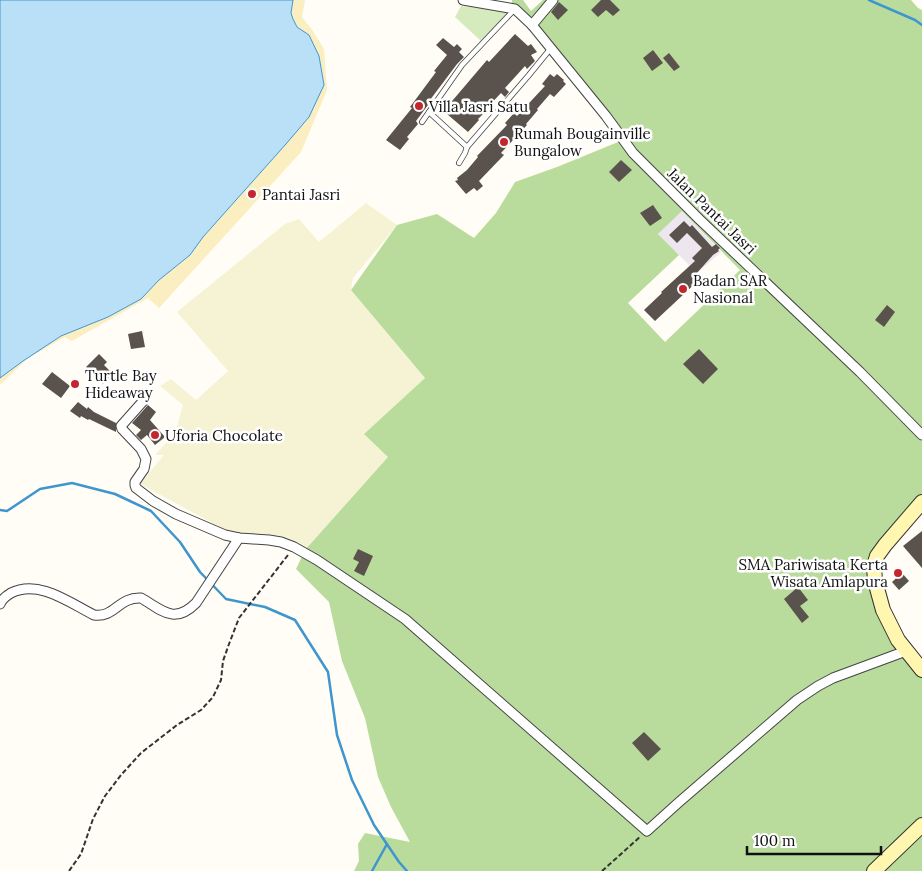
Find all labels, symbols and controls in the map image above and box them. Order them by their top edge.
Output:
place label: Villa Jasri Satu [428,97,528,116]
marker: Villa Jasri Satu [413,100,425,112]
place label: Rumah Bougainville Bungalow [514,124,651,160]
marker: Rumah Bougainville Bungalow [498,136,510,148]
street label: Jalan Pantai Jasri [663,163,760,258]
place label: Pantai Jasri [262,185,340,204]
marker: Pantai Jasri [246,188,258,200]
place label: Badan SAR Nasional [693,271,768,307]
marker: Badan SAR Nasional [677,283,689,295]
place label: Turtle Bay Hideaway [85,366,157,402]
marker: Turtle Bay Hideaway [69,378,81,390]
place label: Uforia Chocolate [165,426,283,445]
marker: Uforia Chocolate [149,429,161,441]
place label: SMA Pariwisata Kerta Wisata Amlapura [738,555,888,591]
marker: SMA Pariwisata Kerta Wisata Amlapura [892,567,904,579]
scale bar [747,824,881,856]
text: 100 m [754,831,795,850]

